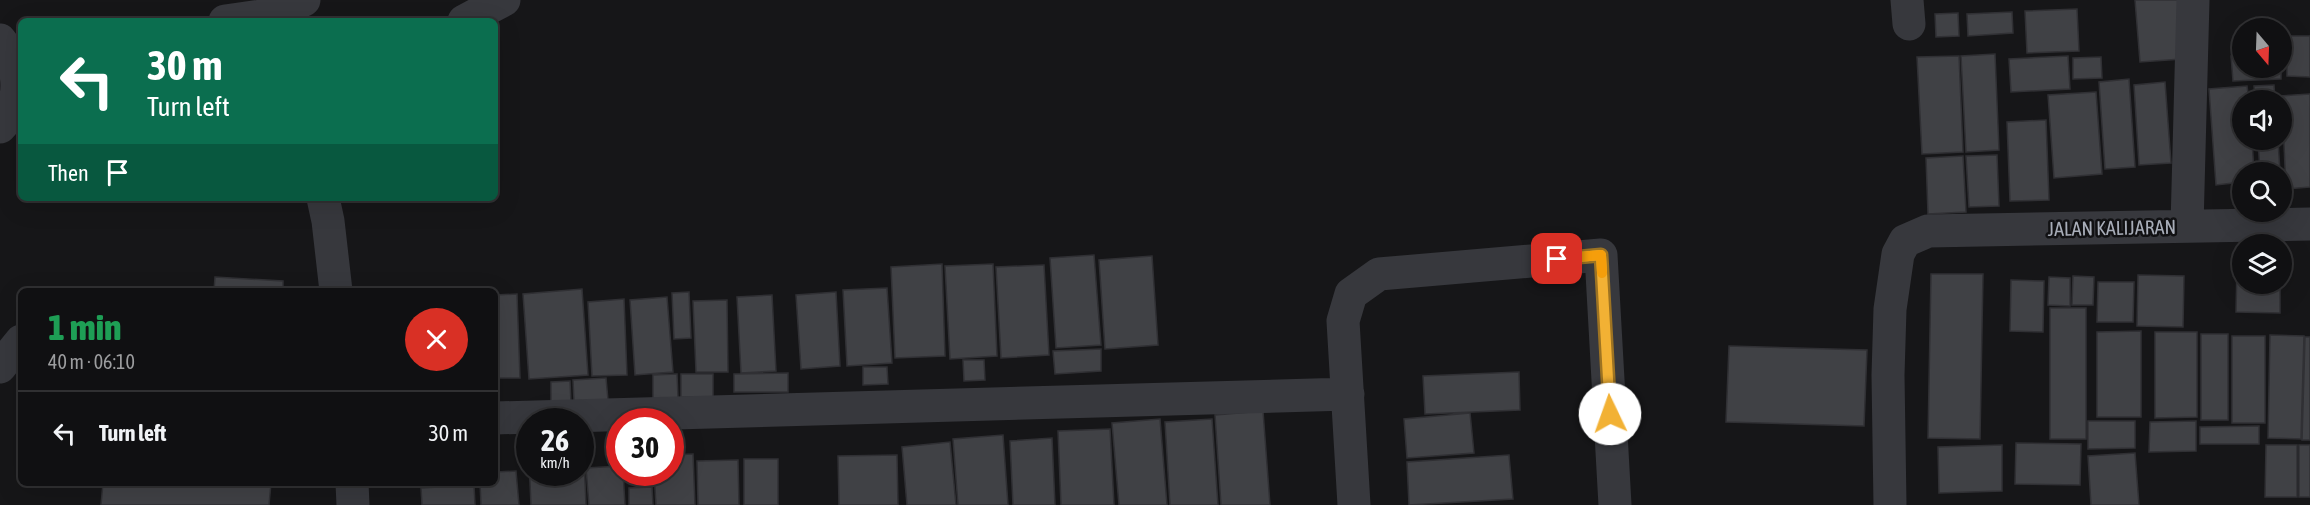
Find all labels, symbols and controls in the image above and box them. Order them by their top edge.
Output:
north arrow [2232,18,2292,78]
map controls [2232,18,2292,294]
text: 30 m [147,41,222,89]
icon: left [48,42,126,120]
button: sound [2232,90,2292,150]
text: Turn left [147,91,230,122]
icon: arrive [101,156,134,189]
text: Then [48,160,89,186]
button: search [2232,162,2292,222]
street label: JALAN KALIJARAN [2048,215,2176,240]
pin [1531,233,1582,284]
button: layers [2232,234,2292,294]
icon: arrive [1540,242,1573,275]
text: 1 min [48,306,122,348]
button: close [405,308,468,371]
text: 40 m · 06:10 [48,350,135,373]
position arrow [1578,382,1642,446]
speed limit sign: 30 [606,408,684,486]
icon: left [48,417,81,450]
text: Turn left [99,420,166,446]
text: 30 m [428,420,468,446]
text: 26 [541,423,569,457]
text: km/h [540,454,570,471]

